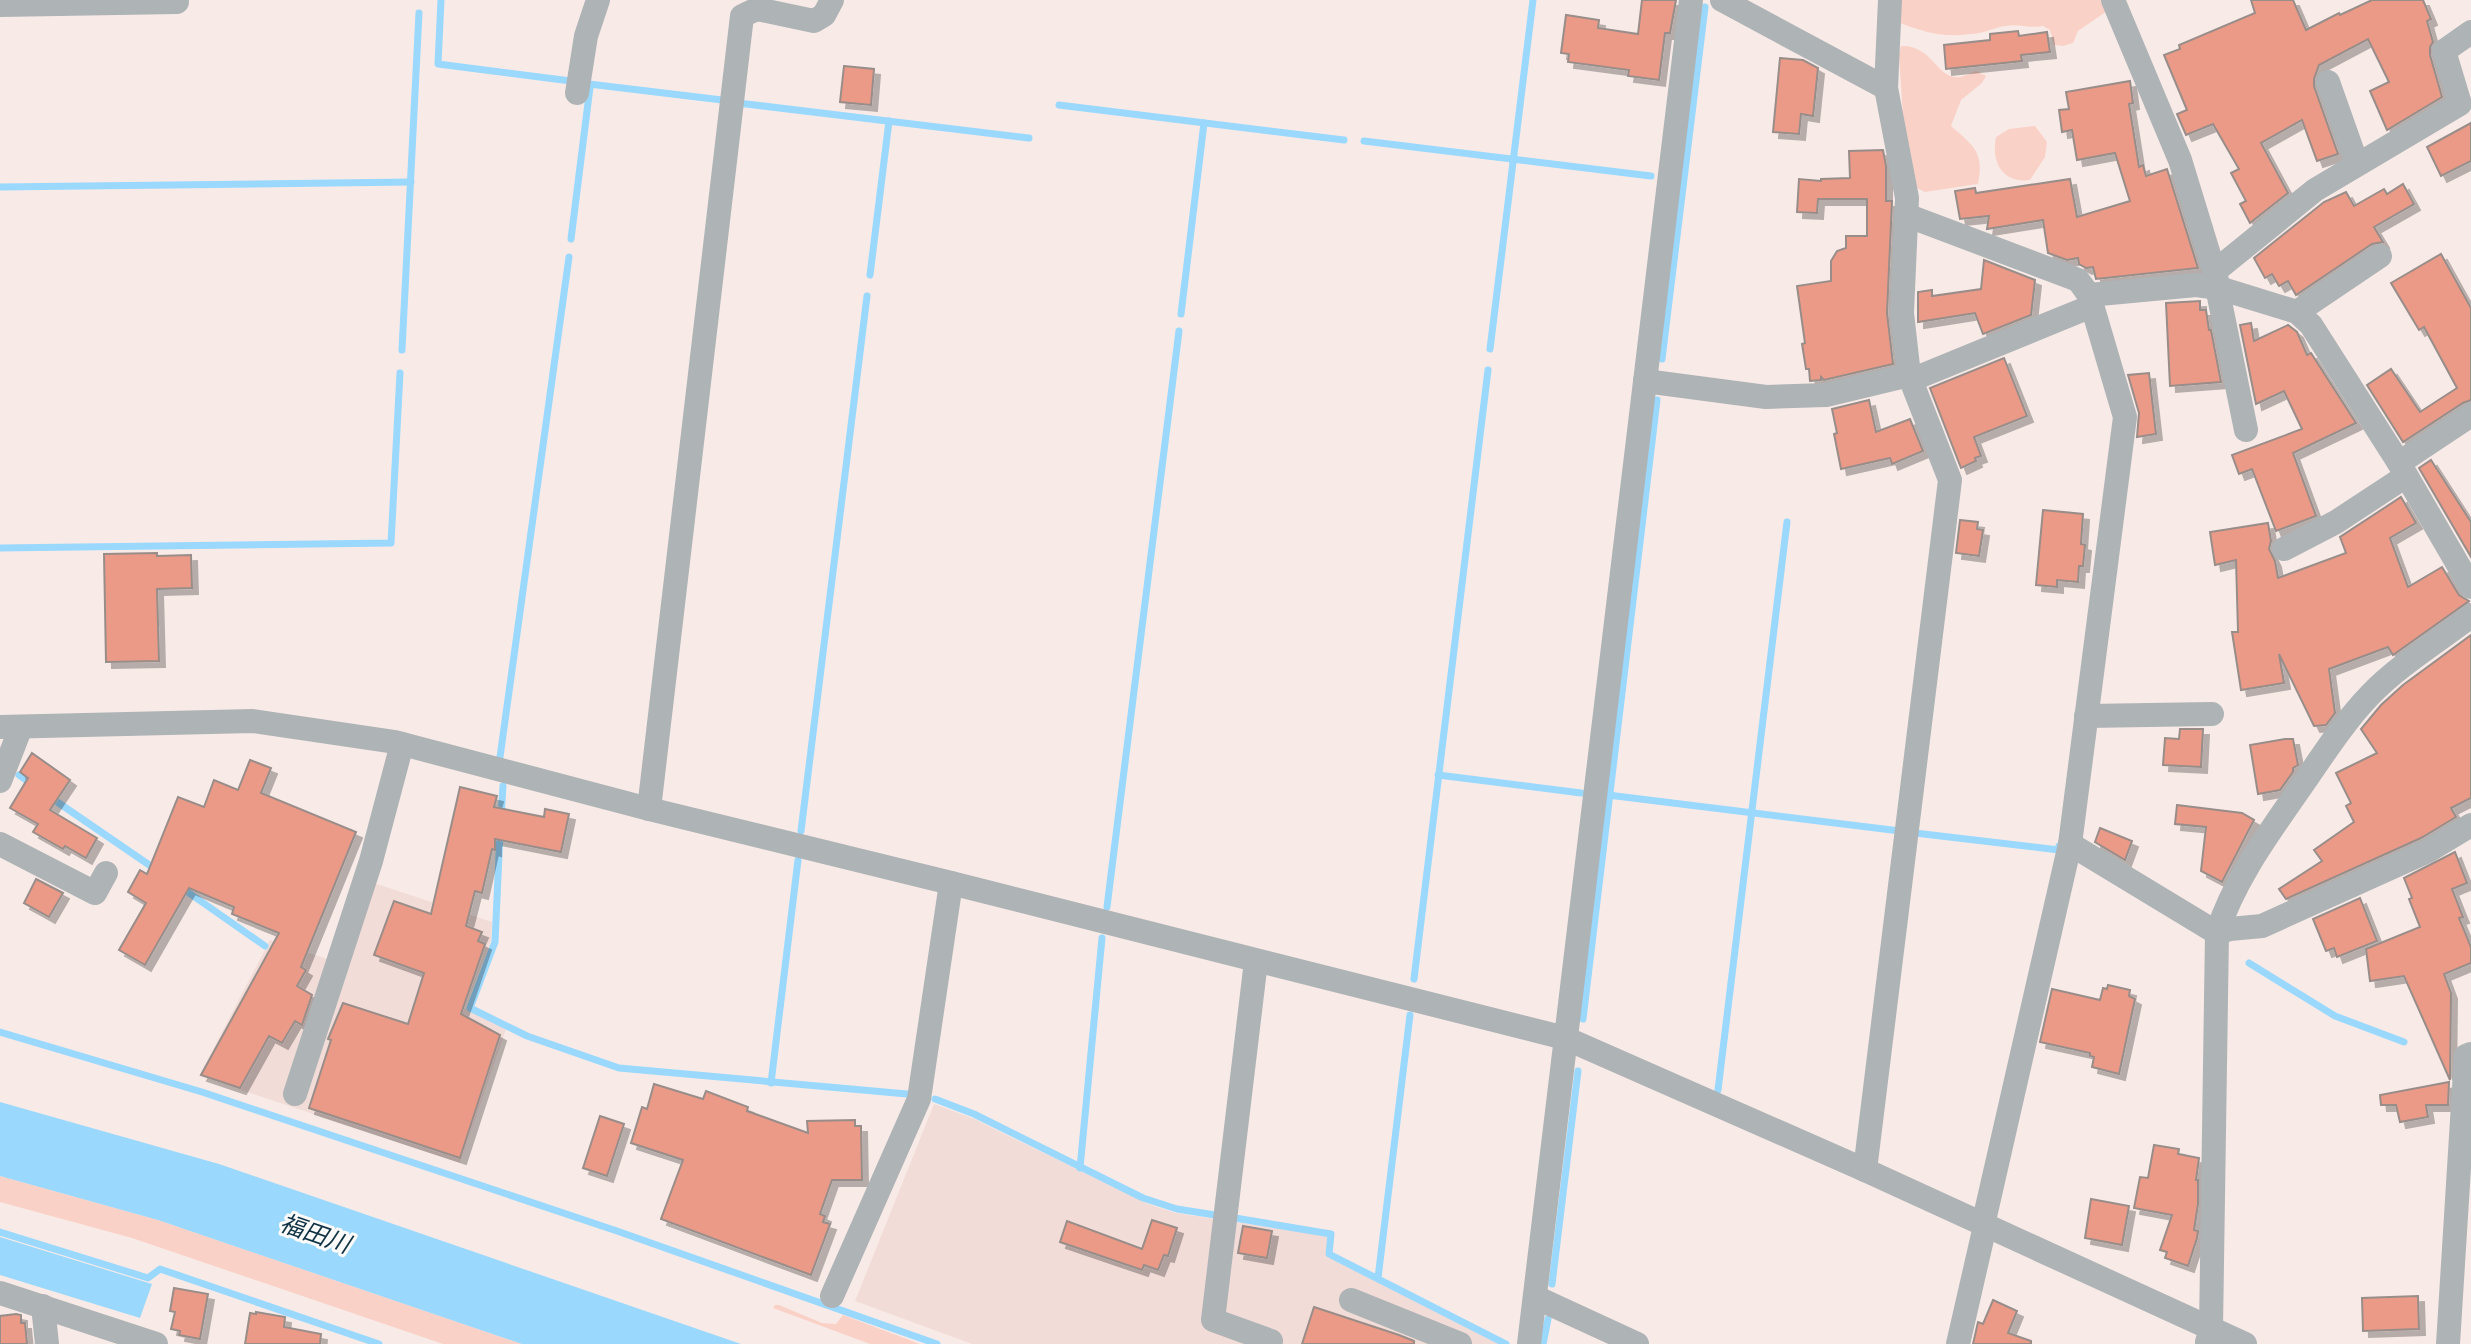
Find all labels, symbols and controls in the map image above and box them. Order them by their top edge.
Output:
water label: 福田川 [276,1209,356,1261]

